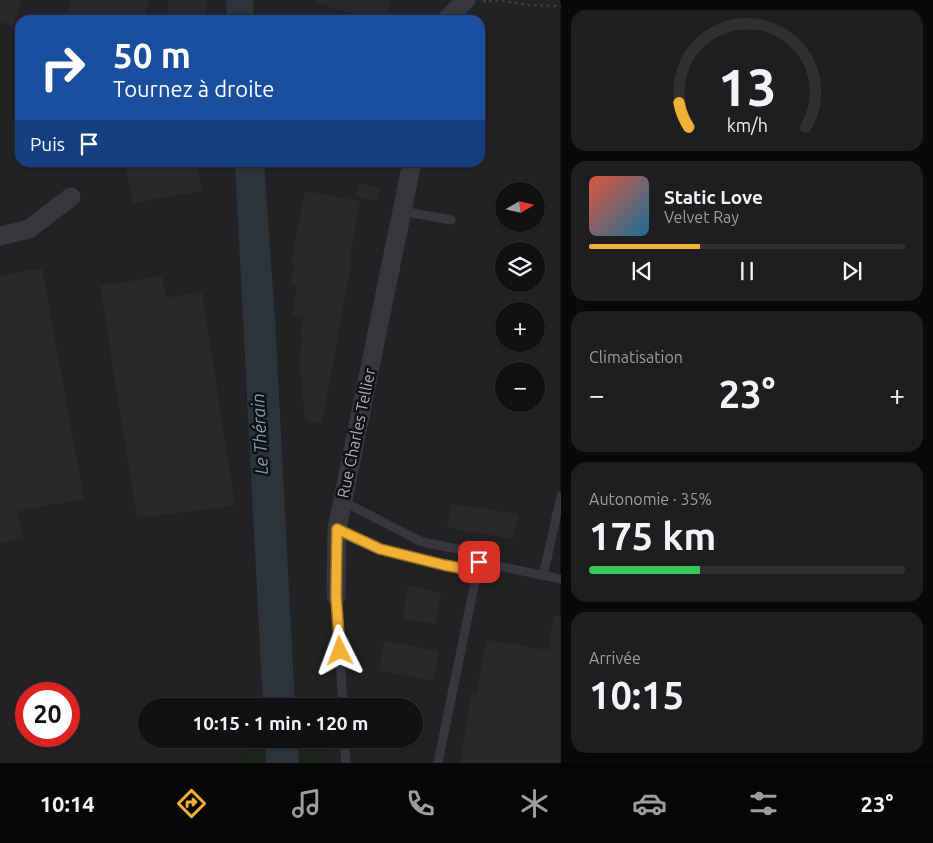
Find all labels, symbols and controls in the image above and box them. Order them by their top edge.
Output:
icon: right [30,35,95,100]
text: 50 m [113,35,191,75]
text: 13 [718,58,776,116]
text: Tournez à droite [113,76,274,101]
text: km/h [726,115,768,135]
icon: arrive [75,130,103,158]
text: Puis [30,133,65,155]
north arrow [495,182,545,232]
map controls [495,182,545,412]
text: Static Love [664,186,763,208]
text: Velvet Ray [664,208,739,226]
button: layers [495,242,545,292]
icon: previous [628,257,656,285]
icon: pause [733,257,761,285]
icon: next [838,257,866,285]
button: + [495,302,545,352]
text: Climatisation [589,348,683,366]
button: − [495,362,545,412]
street label: Rue Charles Tellier [333,366,379,500]
text: 23° [719,373,775,415]
text: − [589,379,605,410]
text: + [889,379,905,410]
water label: Le Thérain [247,393,271,475]
text: Autonomie · 35% [589,490,712,508]
text: 175 km [589,515,716,557]
pin [458,541,500,583]
icon: arrive [465,548,493,576]
position arrow [313,624,365,676]
text: Arrivée [589,649,641,667]
text: 10:15 [589,674,684,716]
speed limit sign: 20 [15,682,80,747]
text: 10:15 · 1 min · 120 m [193,712,368,734]
icon: directions [174,786,209,821]
icon: music [289,786,324,821]
icon: phone [403,786,438,821]
icon: climate [517,786,552,821]
icon: car [632,786,667,821]
icon: filters [746,786,781,821]
text: 10:14 [40,791,95,816]
text: 23° [861,791,893,816]

